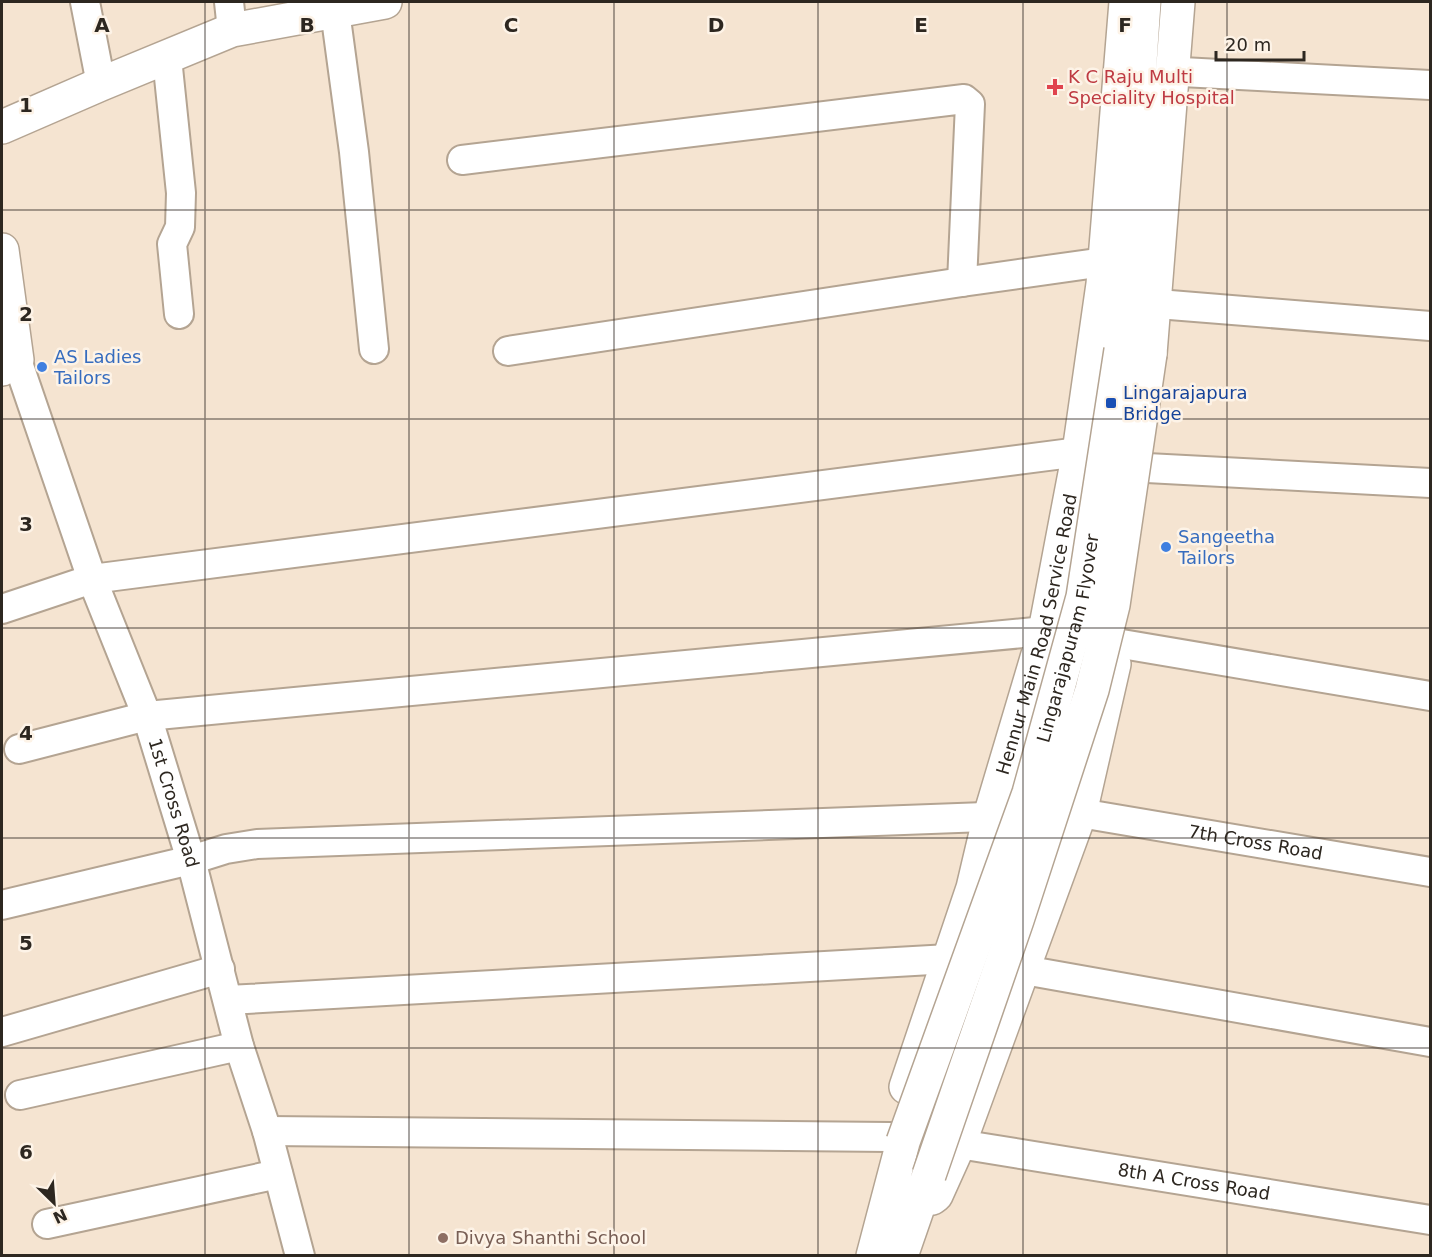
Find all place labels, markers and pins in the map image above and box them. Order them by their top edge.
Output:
place label: K C Raju Multi Speciality Hospital [1068,66,1235,108]
marker: K C Raju Multi Speciality Hospital [1046,78,1064,96]
place label: AS Ladies Tailors [53,346,141,388]
marker: AS Ladies Tailors [35,360,49,374]
place label: Lingarajapura Bridge [1123,382,1248,424]
marker: Lingarajapura Bridge [1104,396,1118,410]
place label: Sangeetha Tailors [1177,526,1275,568]
marker: Sangeetha Tailors [1159,540,1173,554]
place label: Divya Shanthi School [455,1227,646,1248]
marker: Divya Shanthi School [436,1231,450,1245]

